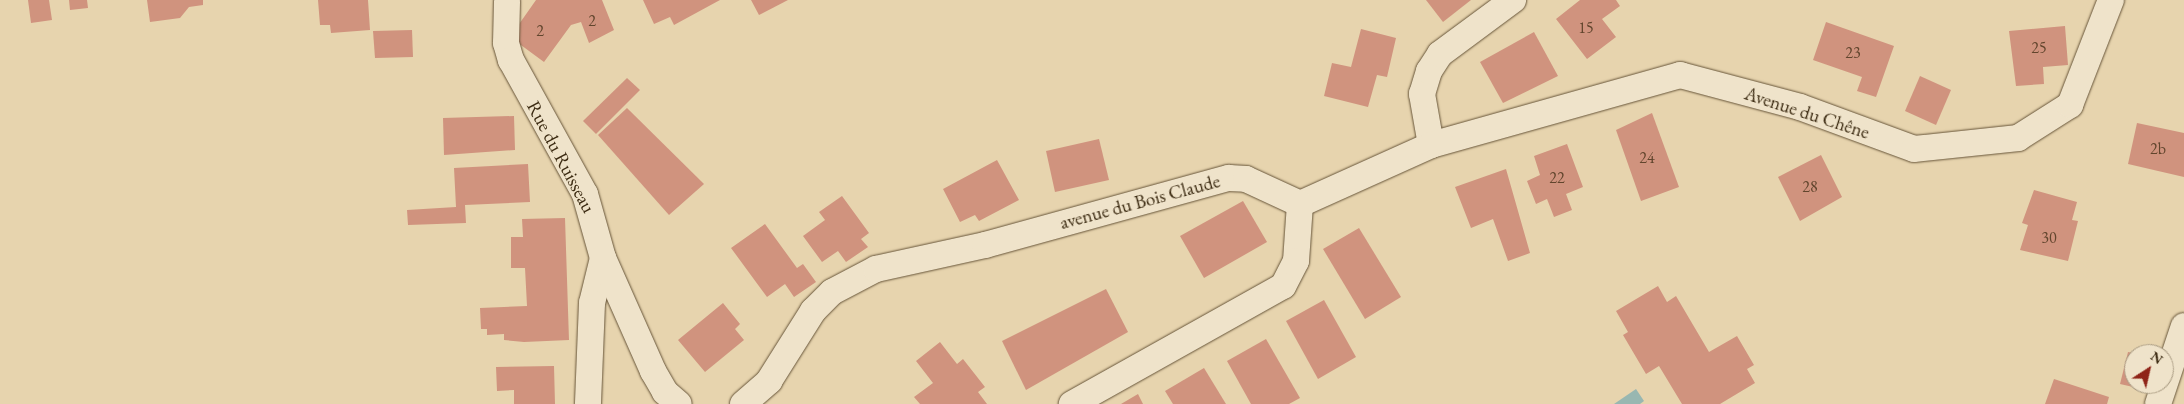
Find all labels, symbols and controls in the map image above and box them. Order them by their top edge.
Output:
house number: 2 [588,11,596,31]
house number: 15 [1578,18,1594,38]
house number: 2 [536,21,544,41]
house number: 25 [2031,38,2047,58]
house number: 23 [1845,43,1861,63]
street label: Avenue du Chêne [1742,82,1872,144]
street label: Rue du Ruisseau [522,97,600,217]
house number: 2b [2150,139,2166,159]
house number: 24 [1639,148,1655,168]
house number: 22 [1549,168,1565,188]
street label: avenue du Bois Claude [1057,170,1223,234]
house number: 28 [1802,177,1818,197]
house number: 30 [2041,228,2057,248]
north arrow [2124,344,2174,394]
text: N [2147,347,2167,368]

